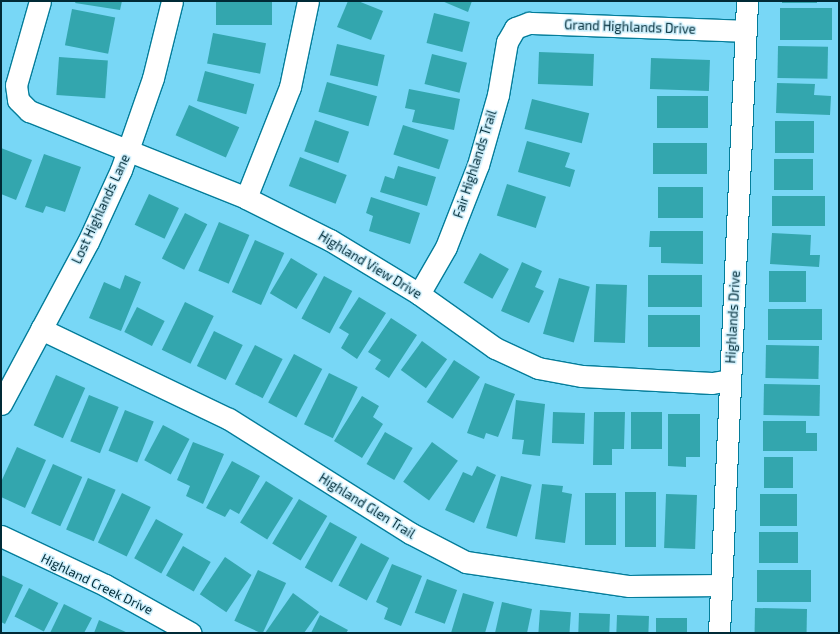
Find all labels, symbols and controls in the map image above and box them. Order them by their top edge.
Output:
street label: Grand Highlands Drive [564,17,696,37]
street label: Fair Highlands Trail [450,108,500,220]
street label: Lost Highlands Lane [69,152,133,266]
street label: Highland View Drive [315,228,425,302]
street label: Highlands Drive [723,270,743,364]
street label: Highland Glen Trail [316,470,418,542]
street label: Highland Creek Drive [39,550,155,618]

